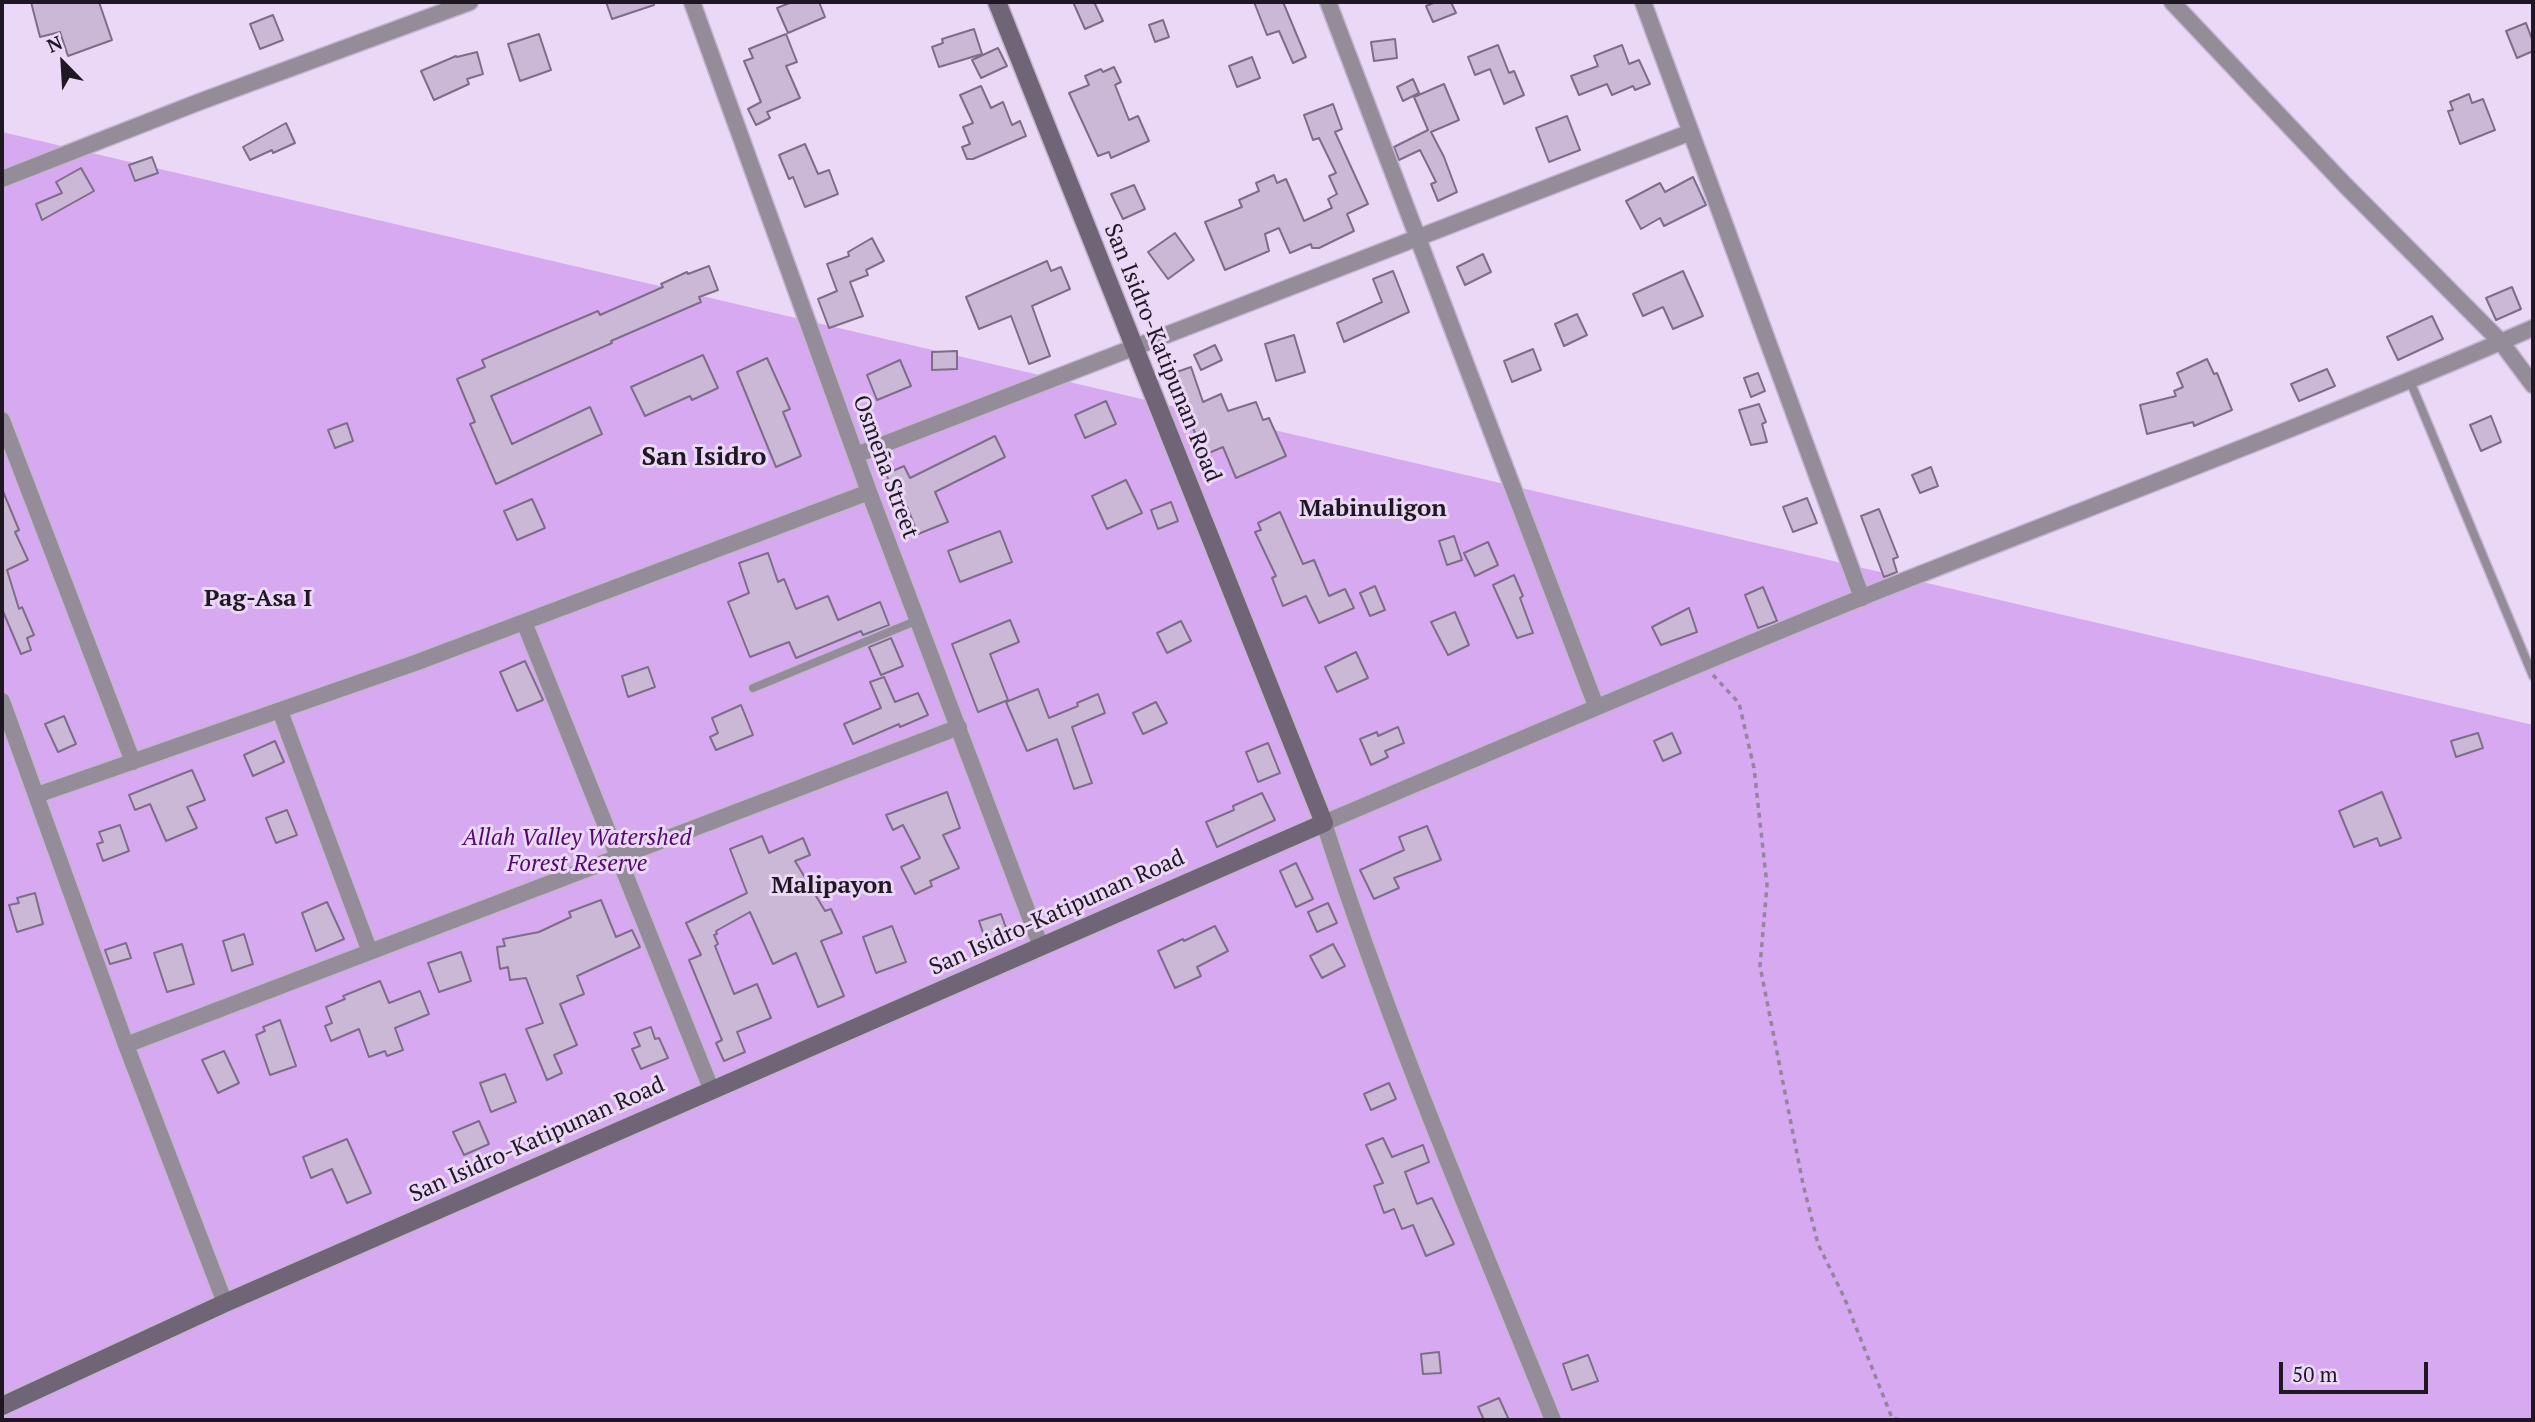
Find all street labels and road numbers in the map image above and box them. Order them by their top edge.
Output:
street label: San Isidro-Katipunan Road [1097,220,1227,486]
street label: Osmeña Street [846,392,924,542]
street label: San Isidro-Katipunan Road [925,844,1189,982]
street label: San Isidro-Katipunan Road [405,1071,669,1209]

